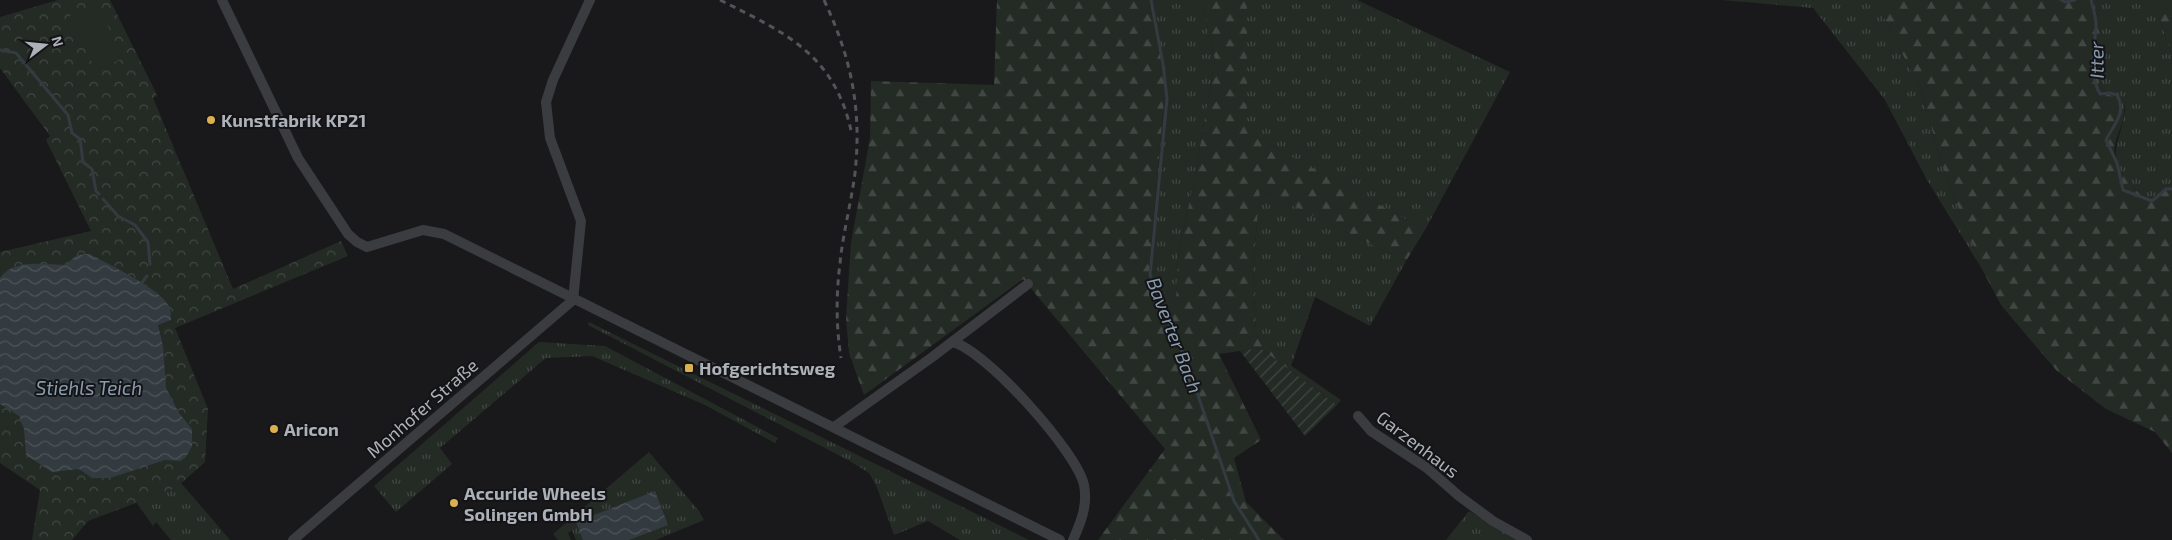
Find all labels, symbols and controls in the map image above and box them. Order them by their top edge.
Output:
north arrow [20,20,70,70]
text: N [48,34,68,48]
water label: Itter [2084,41,2108,79]
place label: Kunstfabrik KP21 [221,109,366,131]
marker: Kunstfabrik KP21 [205,114,217,126]
water label: Baverter Bach [1142,274,1208,396]
street label: Monhofer Straße [362,354,482,462]
place label: Hofgerichtsweg [699,357,836,379]
marker: Hofgerichtsweg [683,362,695,374]
water label: Stiehls Teich [36,376,142,399]
street label: Garzenhaus [1372,406,1464,482]
place label: Aricon [284,418,339,440]
marker: Aricon [268,423,280,435]
place label: Accuride Wheels Solingen GmbH [464,482,606,525]
marker: Accuride Wheels Solingen GmbH [448,497,460,509]

